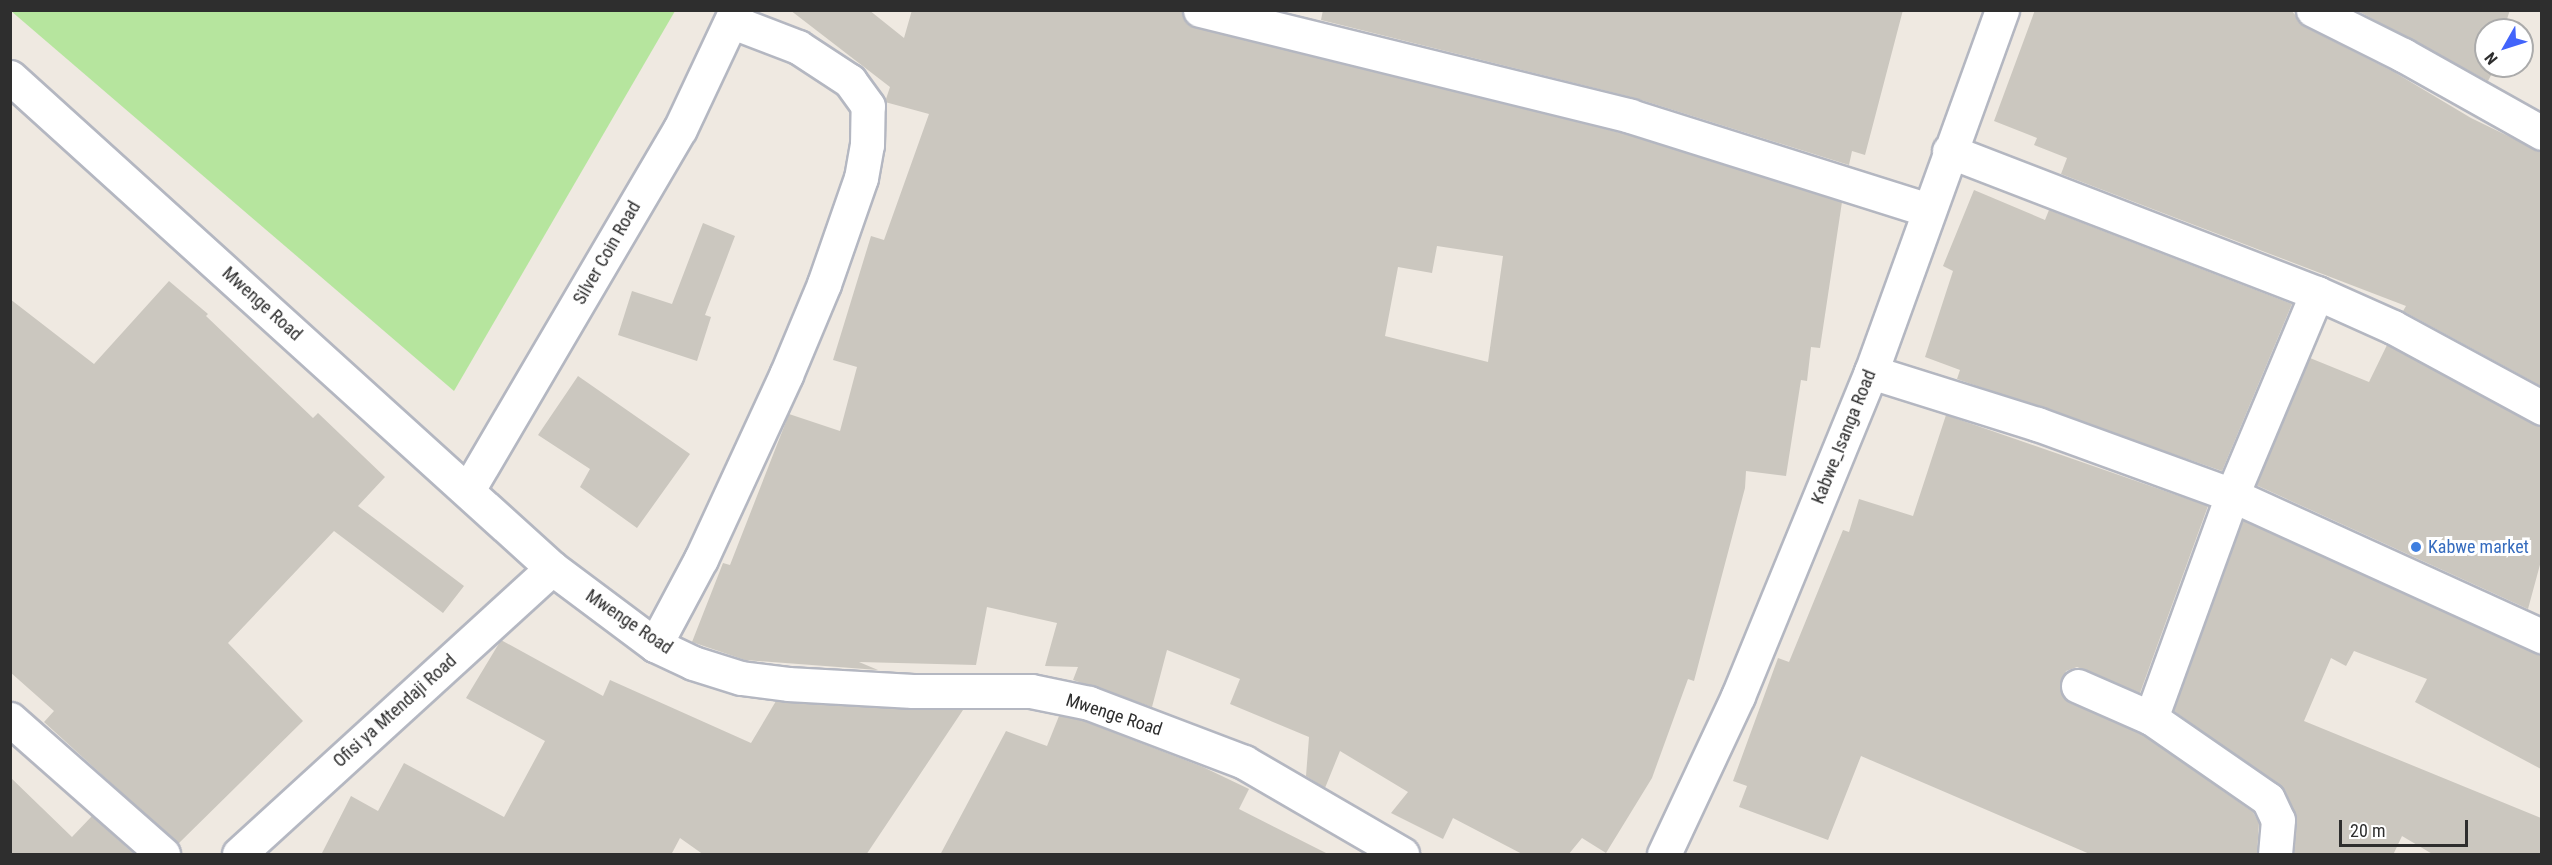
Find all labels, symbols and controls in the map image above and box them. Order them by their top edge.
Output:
north arrow [2474,18,2534,78]
text: N [2481,49,2502,68]
street label: Silver Coin Road [569,198,645,308]
street label: Mwenge Road [218,263,306,345]
street label: Kabwe_Isanga Road [1807,367,1881,507]
place label: Kabwe market [2428,536,2529,558]
marker: Kabwe market [2409,540,2423,554]
street label: Mwenge Road [581,585,677,659]
street label: Ofisi ya Mtendaji Road [329,650,461,772]
street label: Mwenge Road [1063,689,1165,741]
scale bar [2342,808,2471,846]
text: 20 m [2350,820,2385,841]

